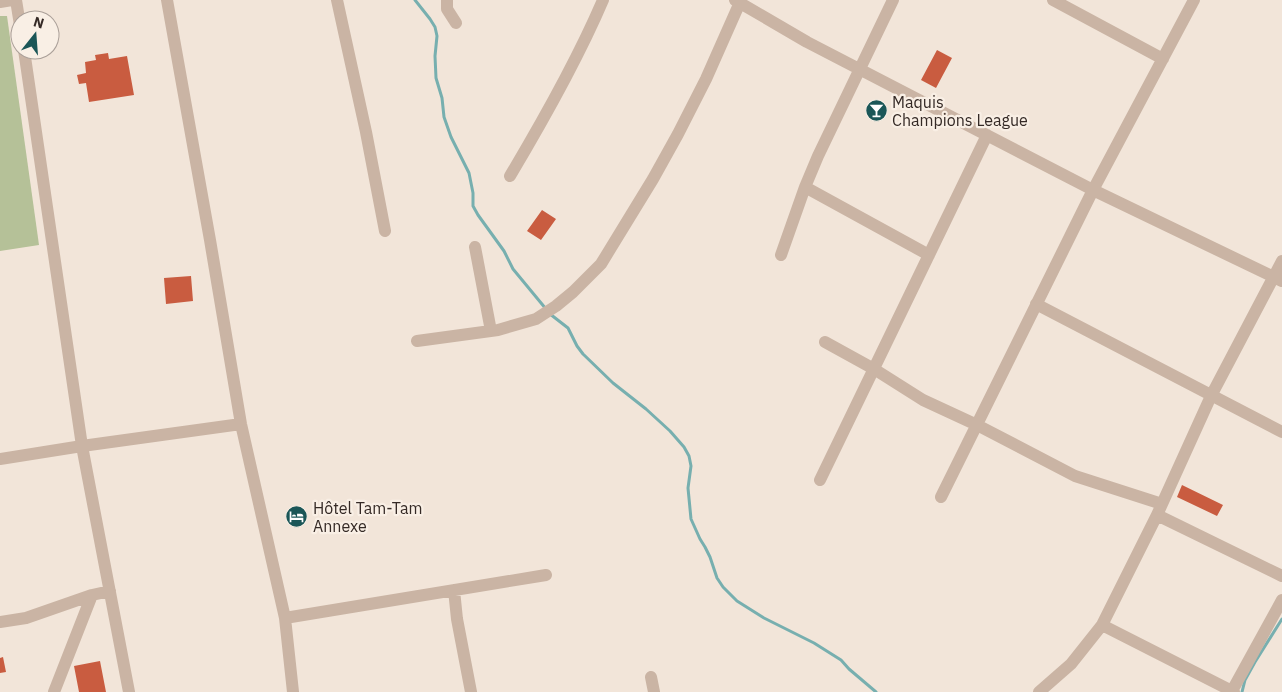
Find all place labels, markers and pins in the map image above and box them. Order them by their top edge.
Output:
place label: Maquis Champions League [892,92,1028,130]
bar icon: Maquis Champions League [864,99,888,123]
place label: Hôtel Tam-Tam Annexe [313,498,422,536]
hotel icon: Hôtel Tam-Tam Annexe [285,505,309,529]

